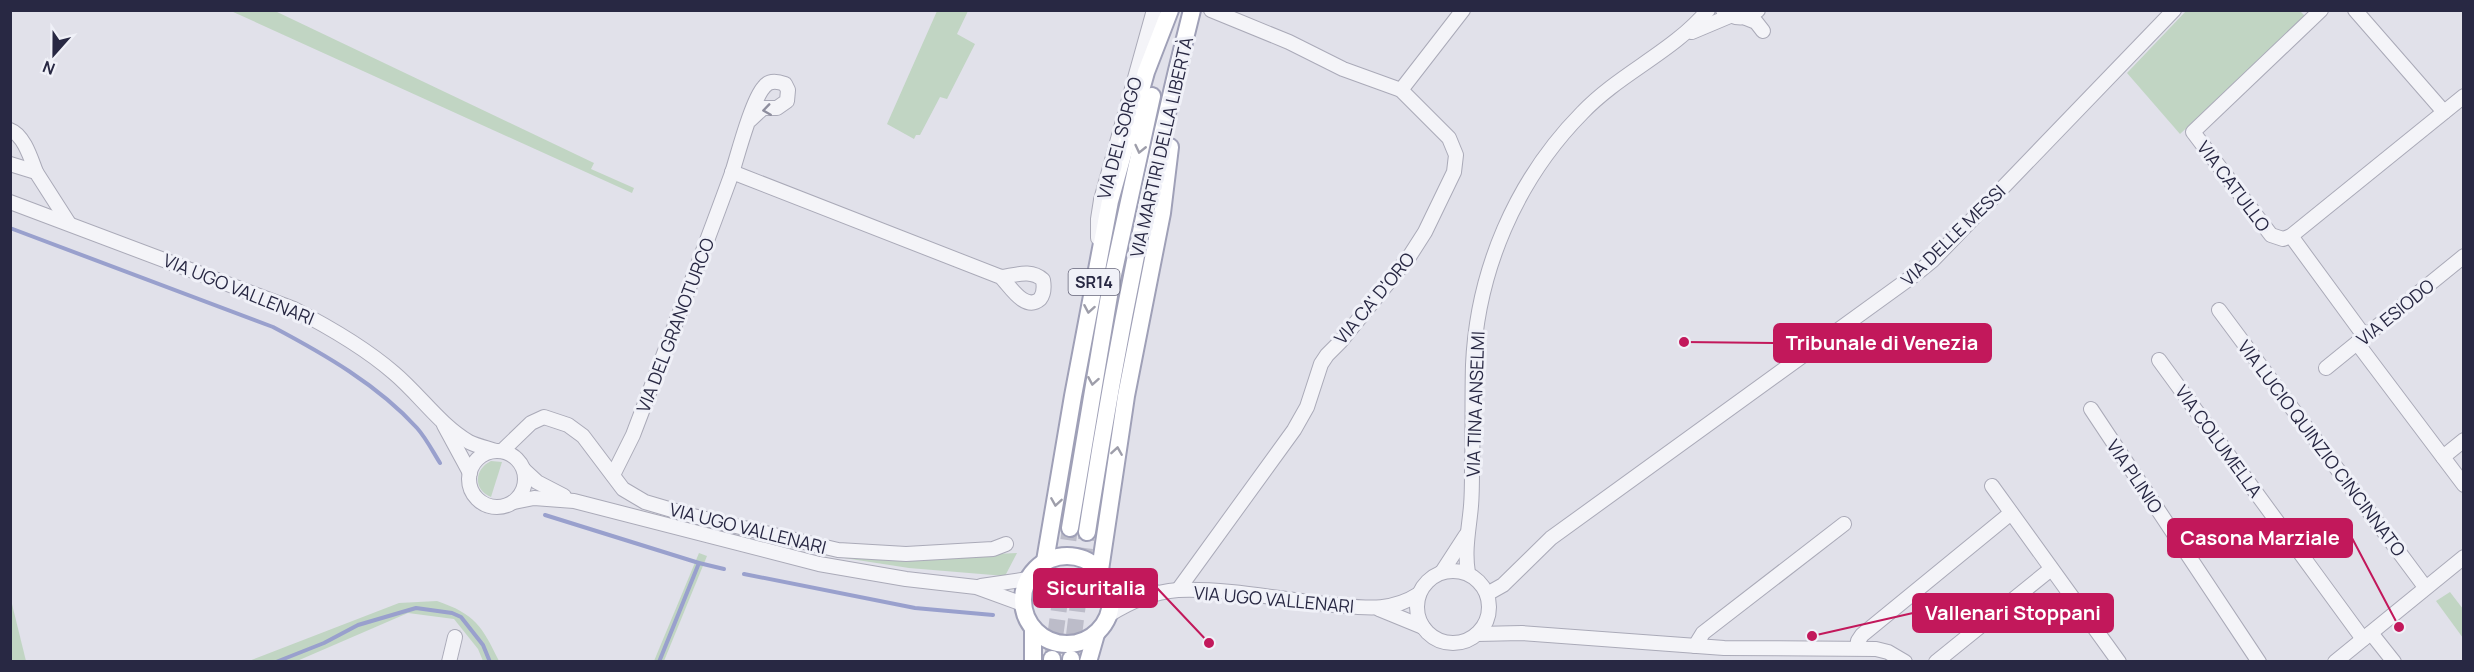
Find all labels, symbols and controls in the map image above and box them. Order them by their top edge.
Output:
north arrow [24,24,84,84]
street label: VIA MARTIRI DELLA LIBERTÀ [1124,34,1198,260]
text: N [39,56,58,80]
street label: VIA DEL SORGO [1091,74,1147,202]
one-way arrow [762,103,772,115]
street label: VIA CATULLO [2192,136,2276,236]
one-way arrow [1134,144,1147,154]
street label: VIA DELLE MESSI [1896,179,2010,291]
street label: VIA DEL GRANOTURCO [631,234,719,416]
street label: VIA CA' D'ORO [1329,247,1419,349]
street label: VIA UGO VALLENARI [160,248,318,330]
road number: SR14 [1068,269,1120,295]
street label: VIA ESIODO [2351,273,2439,351]
one-way arrow [1083,304,1096,314]
callout: Tribunale di Venezia [1774,324,1991,362]
text: Tribunale di Venezia [1786,329,1978,356]
street label: VIA TINA ANSELMI [1460,331,1490,477]
street label: VIA LUCIO QUINZIO CINCINNATO [2233,335,2411,561]
one-way arrow [1087,376,1100,386]
street label: VIA COLUMELLA [2170,380,2268,502]
street label: VIA PLINIO [2102,435,2168,517]
one-way arrow [1111,446,1123,456]
street label: VIA UGO VALLENARI [667,497,829,559]
one-way arrow [1051,497,1063,506]
callout: Casona Marziale [2168,519,2352,557]
text: Casona Marziale [2180,524,2340,551]
callout: Sicuritalia [1034,569,1157,607]
text: Sicuritalia [1046,574,1146,601]
street label: VIA UGO VALLENARI [1193,580,1355,618]
callout: Vallenari Stoppani [1913,594,2113,632]
text: Vallenari Stoppani [1925,599,2101,626]

